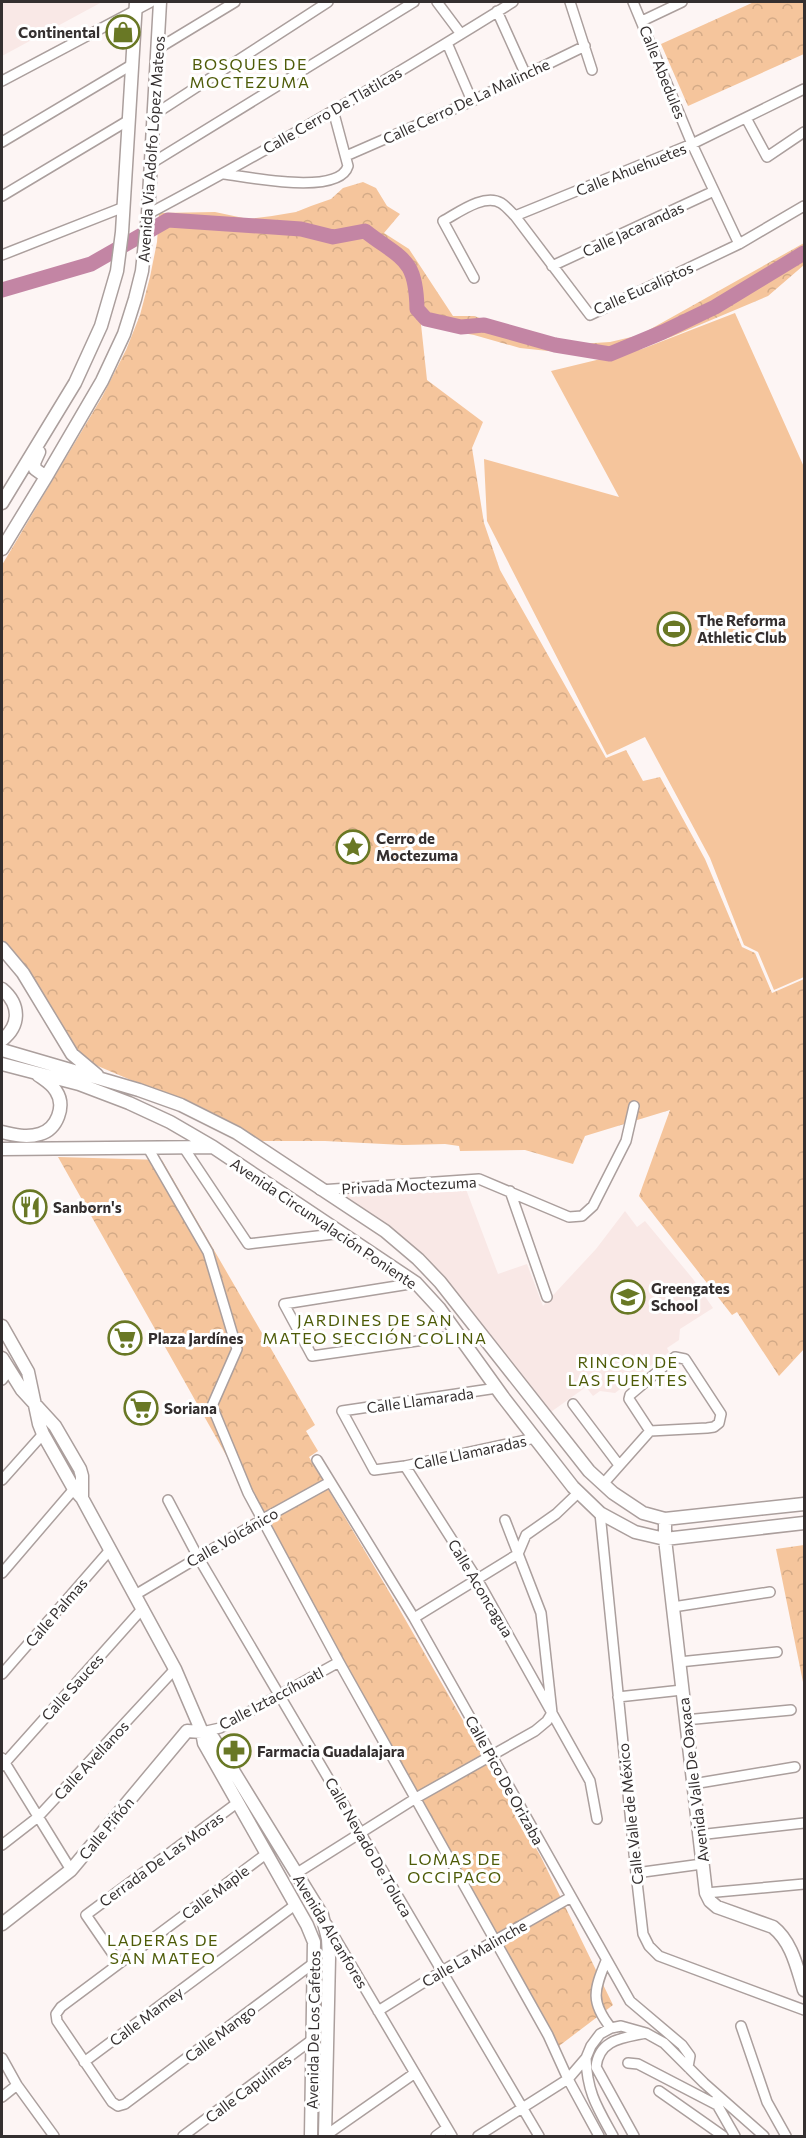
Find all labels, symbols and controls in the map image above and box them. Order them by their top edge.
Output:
shop icon: Continental [105,14,141,50]
place label: Continental [18,23,100,41]
street label: Calle Abedules [636,23,690,122]
street label: Avenida Via Adolfo López Mateos [134,35,168,263]
district label: BOSQUES DE MOCTEZUMA [190,54,310,91]
street label: Calle Cerro De La Malinche [380,54,552,148]
street label: Calle Cerro De Tlatilcas [259,63,405,157]
street label: Calle Ahuehuetes [573,139,689,199]
street label: Calle Jacarandas [580,198,687,260]
street label: Calle Eucaliptos [590,258,696,318]
sports icon: The Reforma Athletic Club [656,611,692,647]
place label: The Reforma Athletic Club [697,611,787,646]
place icon: Cerro de Moctezuma [335,829,371,865]
place label: Cerro de Moctezuma [376,829,458,864]
street label: Avenida Circunvalación Poniente [227,1154,421,1292]
street label: Privada Moctezuma [341,1172,477,1198]
restaurant icon: Sanborn's [12,1189,48,1225]
place label: Sanborn's [53,1198,122,1216]
school or university icon: Greengates School [610,1279,646,1315]
place label: Greengates School [651,1279,730,1314]
district label: JARDINES DE SAN MATEO SECCIÓN COLINA [262,1310,488,1347]
supermarket icon: Plaza Jardínes [107,1320,143,1356]
place label: Plaza Jardínes [148,1329,243,1347]
district label: RINCON DE LAS FUENTES [568,1352,688,1389]
street label: Calle Llamarada [365,1384,475,1416]
supermarket icon: Soriana [123,1390,159,1426]
place label: Soriana [164,1399,217,1417]
street label: Calle Llamaradas [412,1431,528,1473]
street label: Calle Volcánico [183,1504,281,1570]
street label: Calle Aconcagua [445,1536,517,1640]
street label: Calle Palmas [21,1574,91,1650]
street label: Calle Sauces [37,1650,107,1724]
street label: Calle Iztaccíhuatl [216,1663,326,1733]
street label: Avenida Valle De Oaxaca [674,1697,712,1863]
street label: Calle Pico De Orizaba [462,1712,548,1848]
street label: Calle Avellanos [50,1717,132,1803]
pharmacy icon: Farmacia Guadalajara [216,1733,252,1769]
place label: Farmacia Guadalajara [257,1742,405,1760]
street label: Calle Valle de México [614,1742,646,1886]
street label: Calle Nevado De Toluca [322,1774,416,1920]
street label: Calle Piñón [75,1793,137,1863]
street label: Cerrada De Las Moras [95,1808,227,1910]
district label: LOMAS DE OCCIPACO [407,1849,503,1886]
street label: Calle Maple [178,1861,252,1923]
street label: Avenida Alcanfores [290,1871,372,1991]
street label: Calle La Malinche [418,1916,530,1990]
district label: LADERAS DE SAN MATEO [107,1930,219,1967]
street label: Avenida De Los Cafetos [303,1950,323,2110]
street label: Calle Mamey [106,1982,186,2049]
street label: Calle Mango [181,2000,259,2066]
street label: Calle Capulines [201,2050,295,2126]

